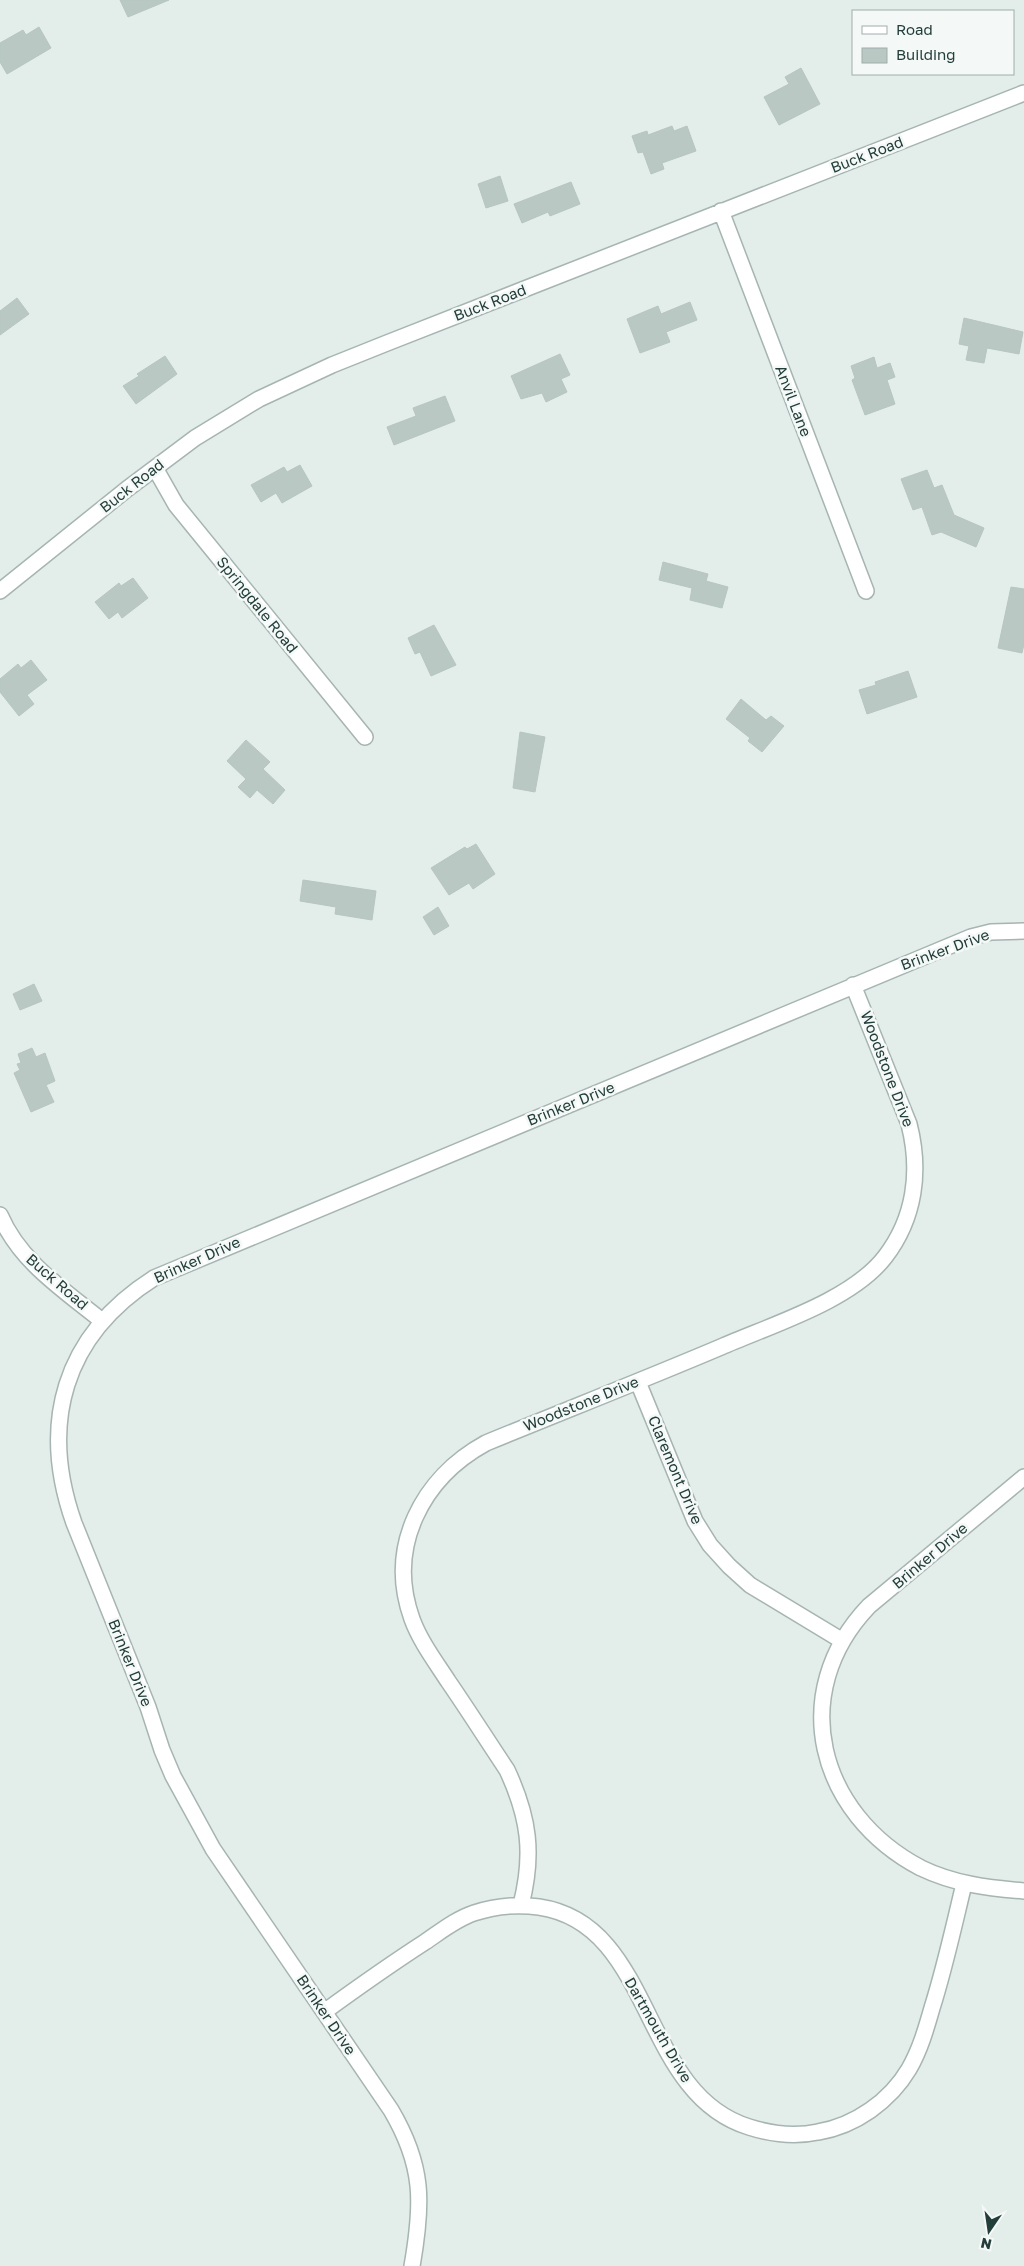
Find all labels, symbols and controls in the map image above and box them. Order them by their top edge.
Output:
legend [852,10,1014,75]
text: Road [896,20,933,38]
text: Building [896,45,956,63]
street label: Buck Road [828,132,905,176]
street label: Buck Road [451,280,528,324]
street label: Anvil Lane [772,362,816,439]
street label: Buck Road [96,455,167,516]
street label: Springdale Road [213,553,302,656]
street label: Brinker Drive [898,925,992,973]
street label: Woodstone Drive [858,1008,918,1129]
street label: Brinker Drive [524,1077,617,1129]
street label: Brinker Drive [151,1232,243,1286]
street label: Buck Road [23,1249,92,1313]
street label: Woodstone Drive [520,1372,641,1434]
street label: Claremont Drive [645,1413,707,1527]
street label: Brinker Drive [888,1518,971,1592]
street label: Brinker Drive [105,1616,157,1709]
street label: Brinker Drive [293,1971,360,2058]
street label: Dartmouth Drive [621,1974,696,2086]
north arrow [964,2206,1014,2256]
text: N [979,2235,993,2254]

